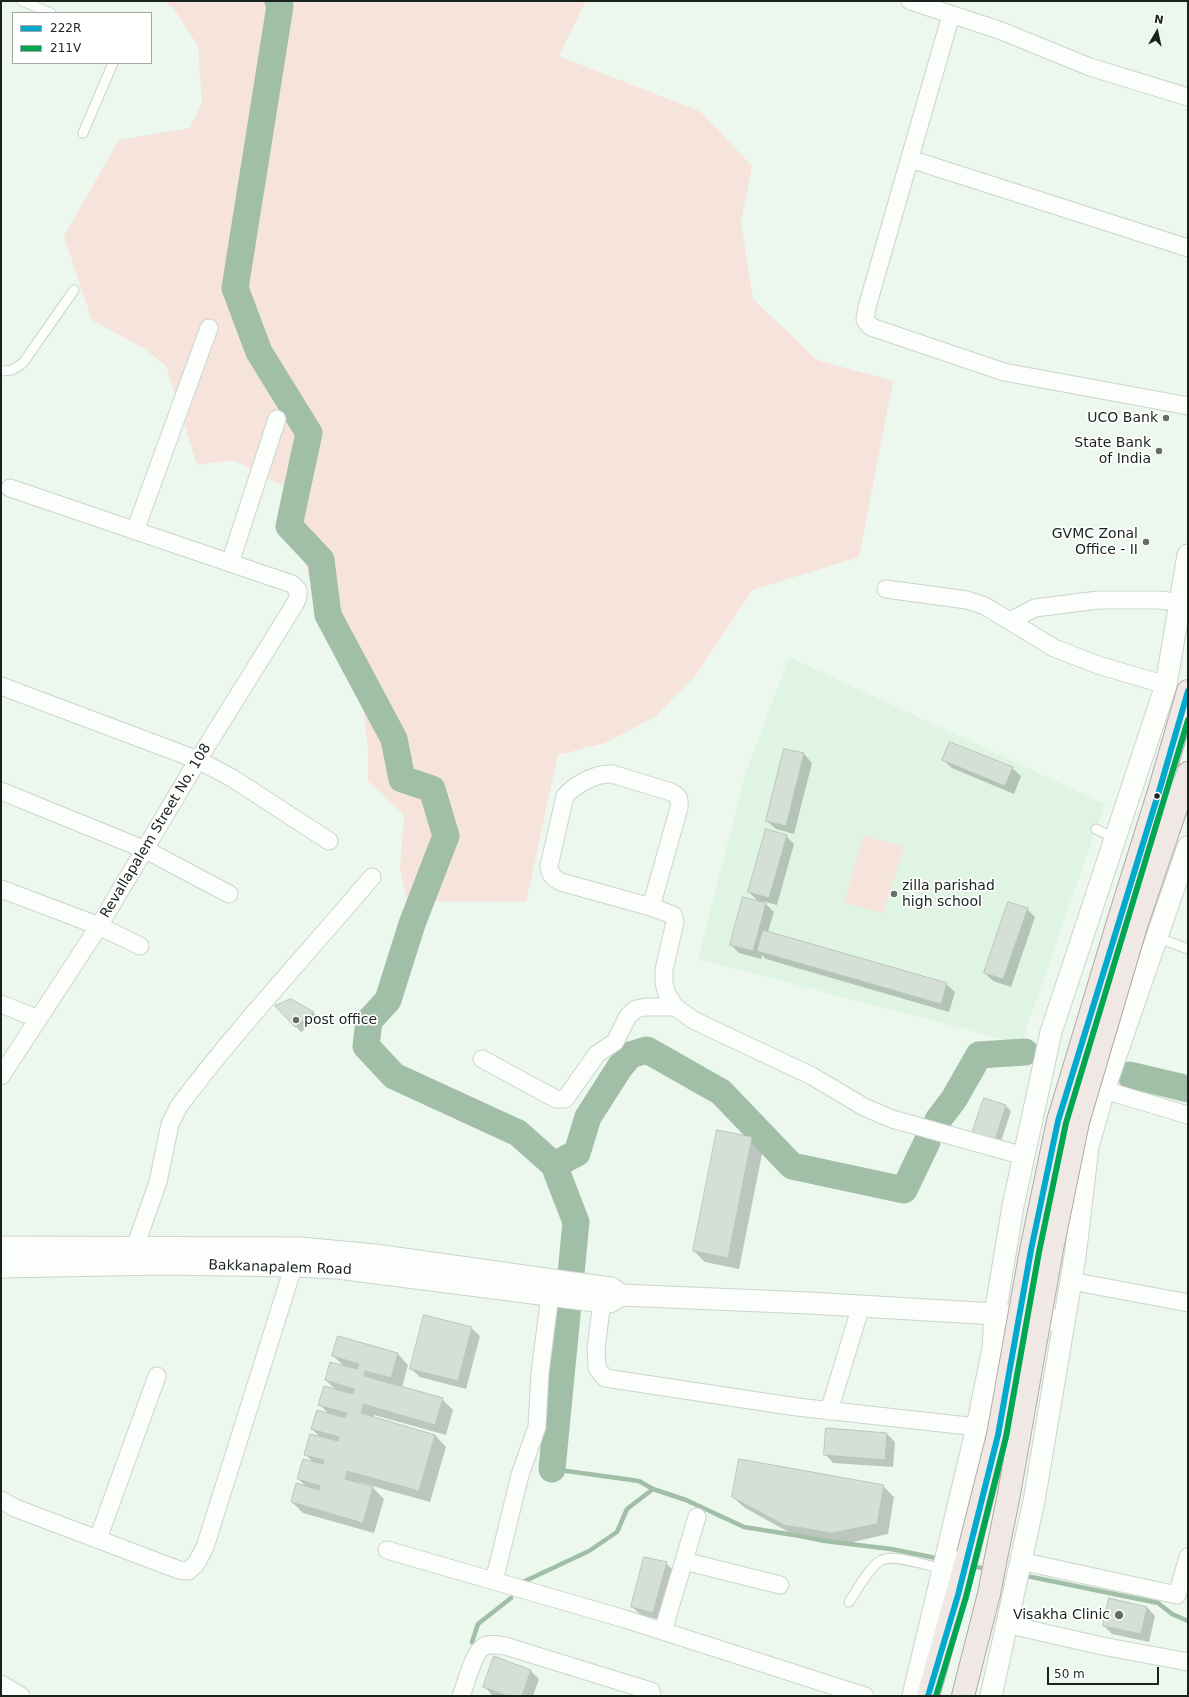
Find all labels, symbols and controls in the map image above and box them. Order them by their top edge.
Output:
legend [12,12,152,64]
north arrow [1137,12,1177,52]
text: N [1153,13,1165,27]
text: 222R [50,21,81,35]
text: 211V [50,41,81,55]
place label: UCO Bank [1087,410,1158,426]
marker: UCO Bank [1161,413,1171,423]
place label: State Bank of India [1074,435,1151,468]
marker: State Bank of India [1154,446,1164,456]
place label: GVMC Zonal Office - II [1052,526,1138,558]
marker: GVMC Zonal Office - II [1141,537,1151,547]
street label: Revallapalem Street No. 108 [97,741,215,921]
unlabelled marker [1152,791,1162,801]
place label: zilla parishad high school [902,878,995,910]
marker: zilla parishad high school [889,889,899,899]
place label: post office [304,1012,377,1028]
marker: post office [291,1015,301,1025]
street label: Bakkanapalem Road [208,1257,352,1279]
place label: Visakha Clinic [1013,1607,1110,1623]
marker: Visakha Clinic [1113,1609,1125,1621]
scale bar [1049,1659,1161,1685]
text: 50 m [1054,1667,1085,1681]

